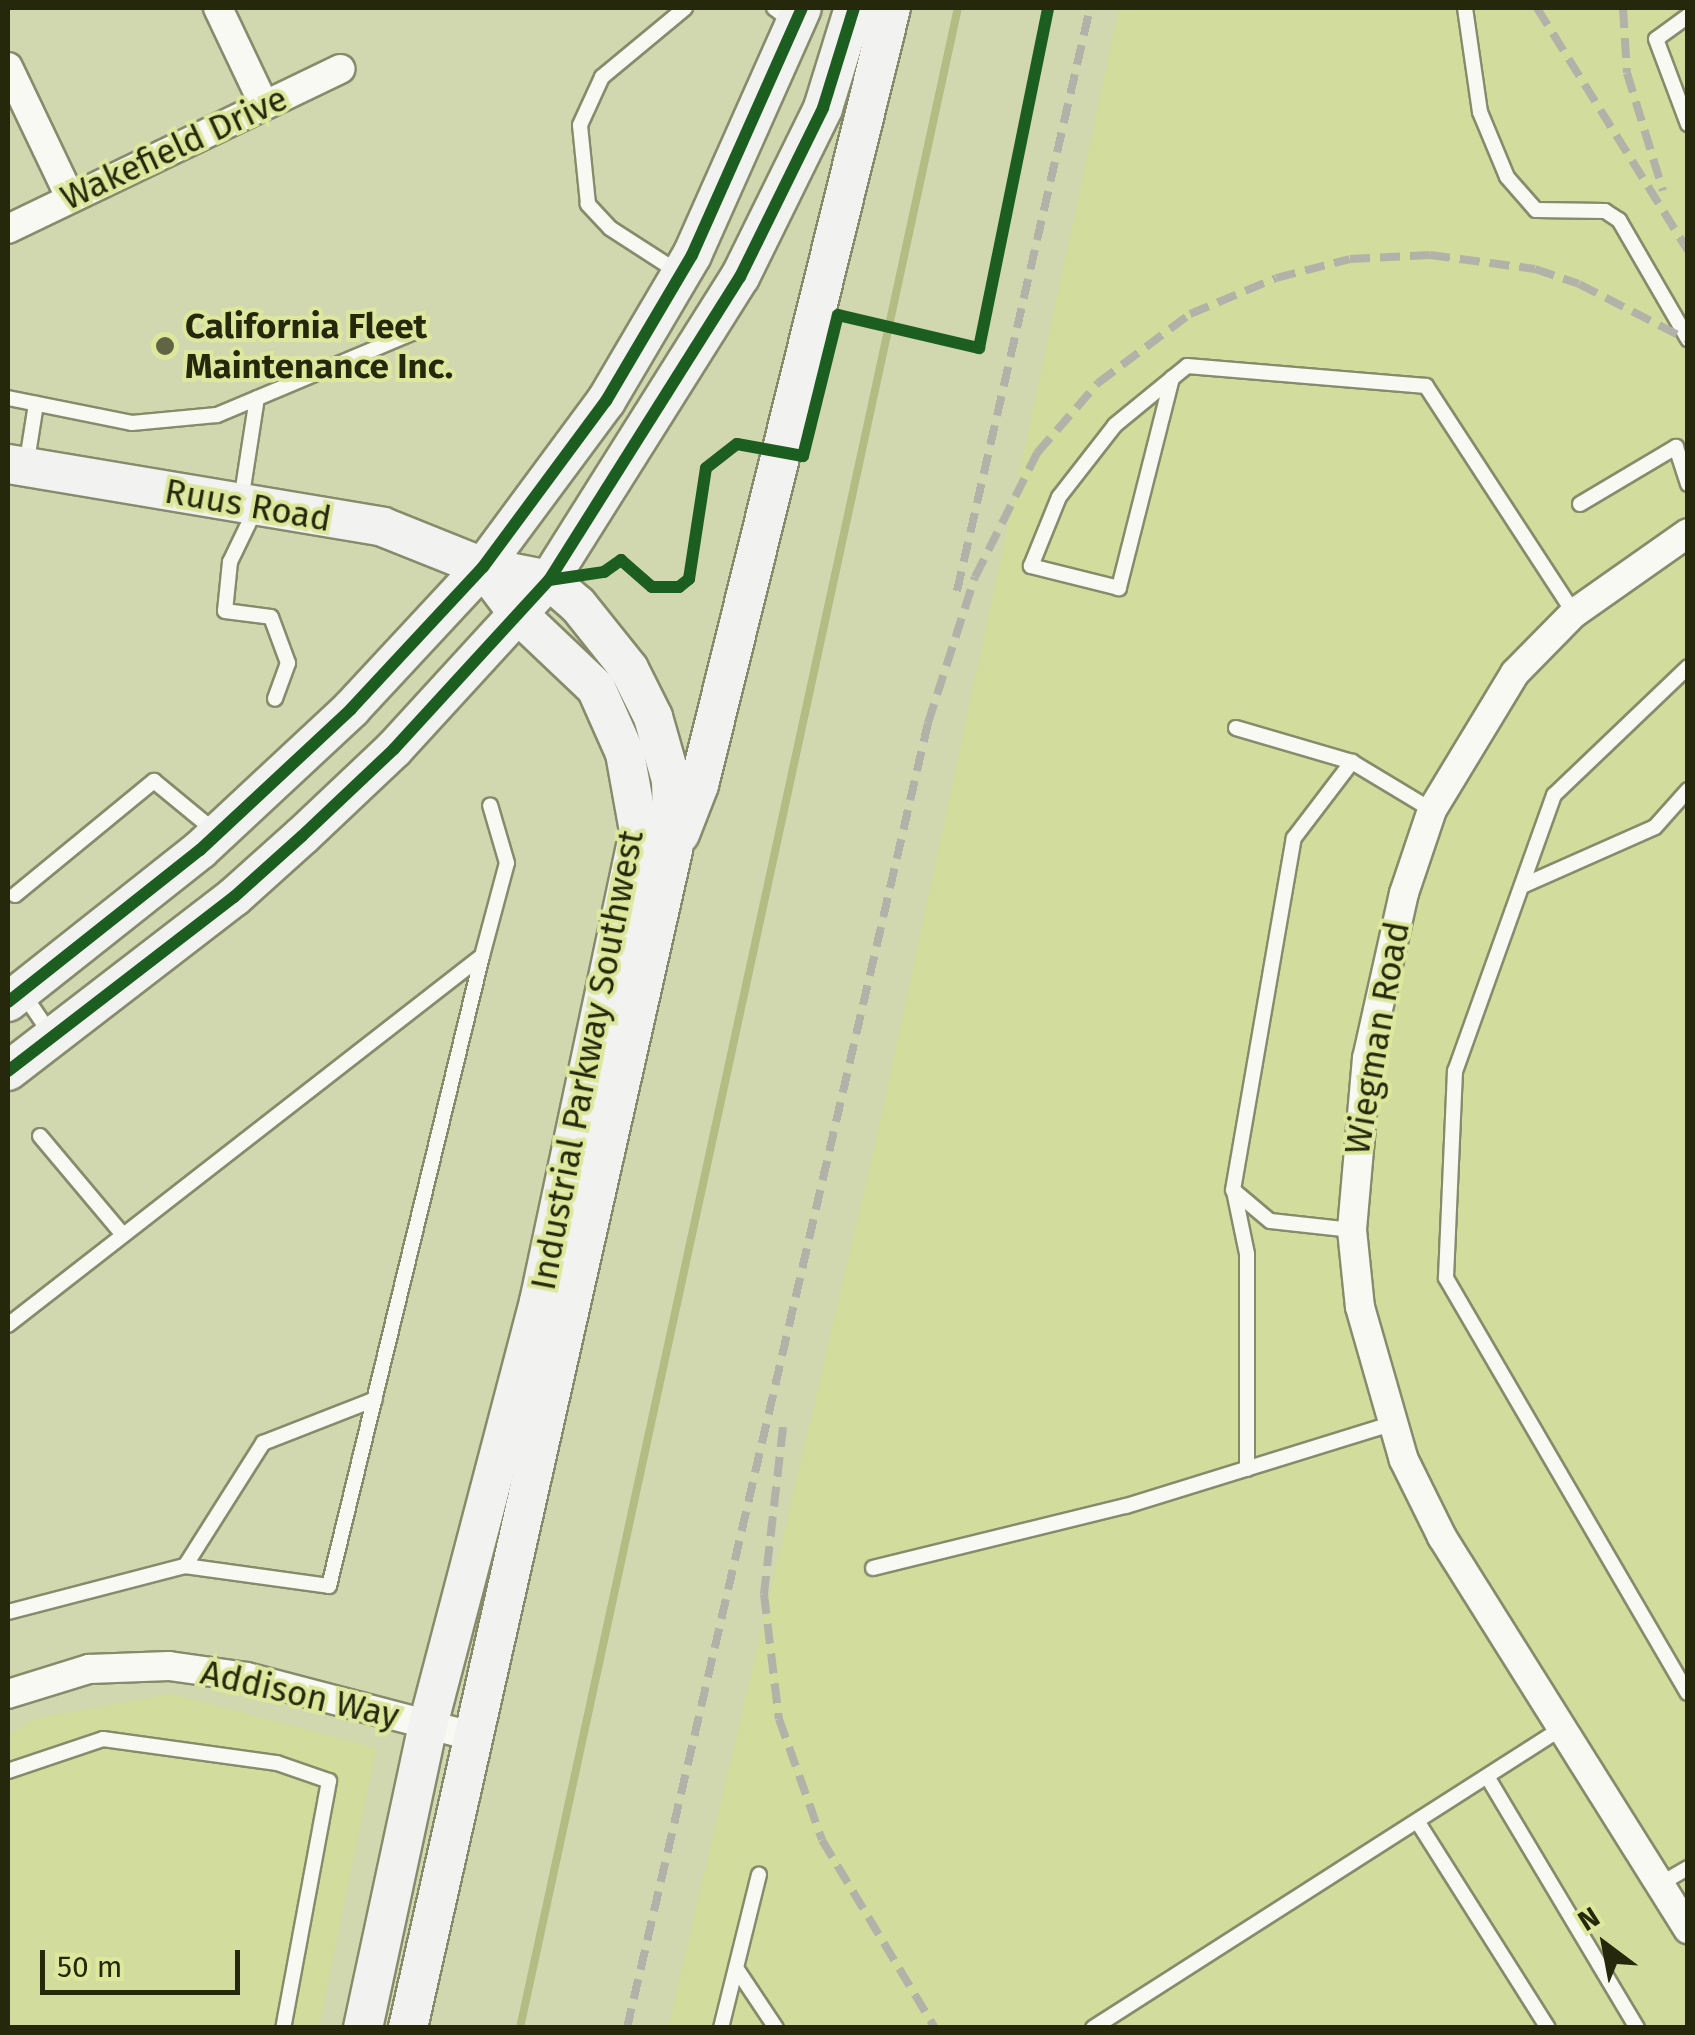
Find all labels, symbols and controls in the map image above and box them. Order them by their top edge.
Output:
street label: Wakefield Drive [54,77,294,219]
place label: California Fleet Maintenance Inc. [185,305,453,387]
marker: California Fleet Maintenance Inc. [154,335,176,357]
street label: Ruus Road [162,470,334,540]
street label: Industrial Parkway Southwest [522,827,652,1293]
street label: Wiegman Road [1336,918,1418,1158]
street label: Addison Way [197,1651,403,1737]
north arrow [1555,1895,1655,1995]
text: N [1572,1900,1605,1938]
scale bar [45,1930,245,1992]
text: 50 m [57,1949,122,1985]

